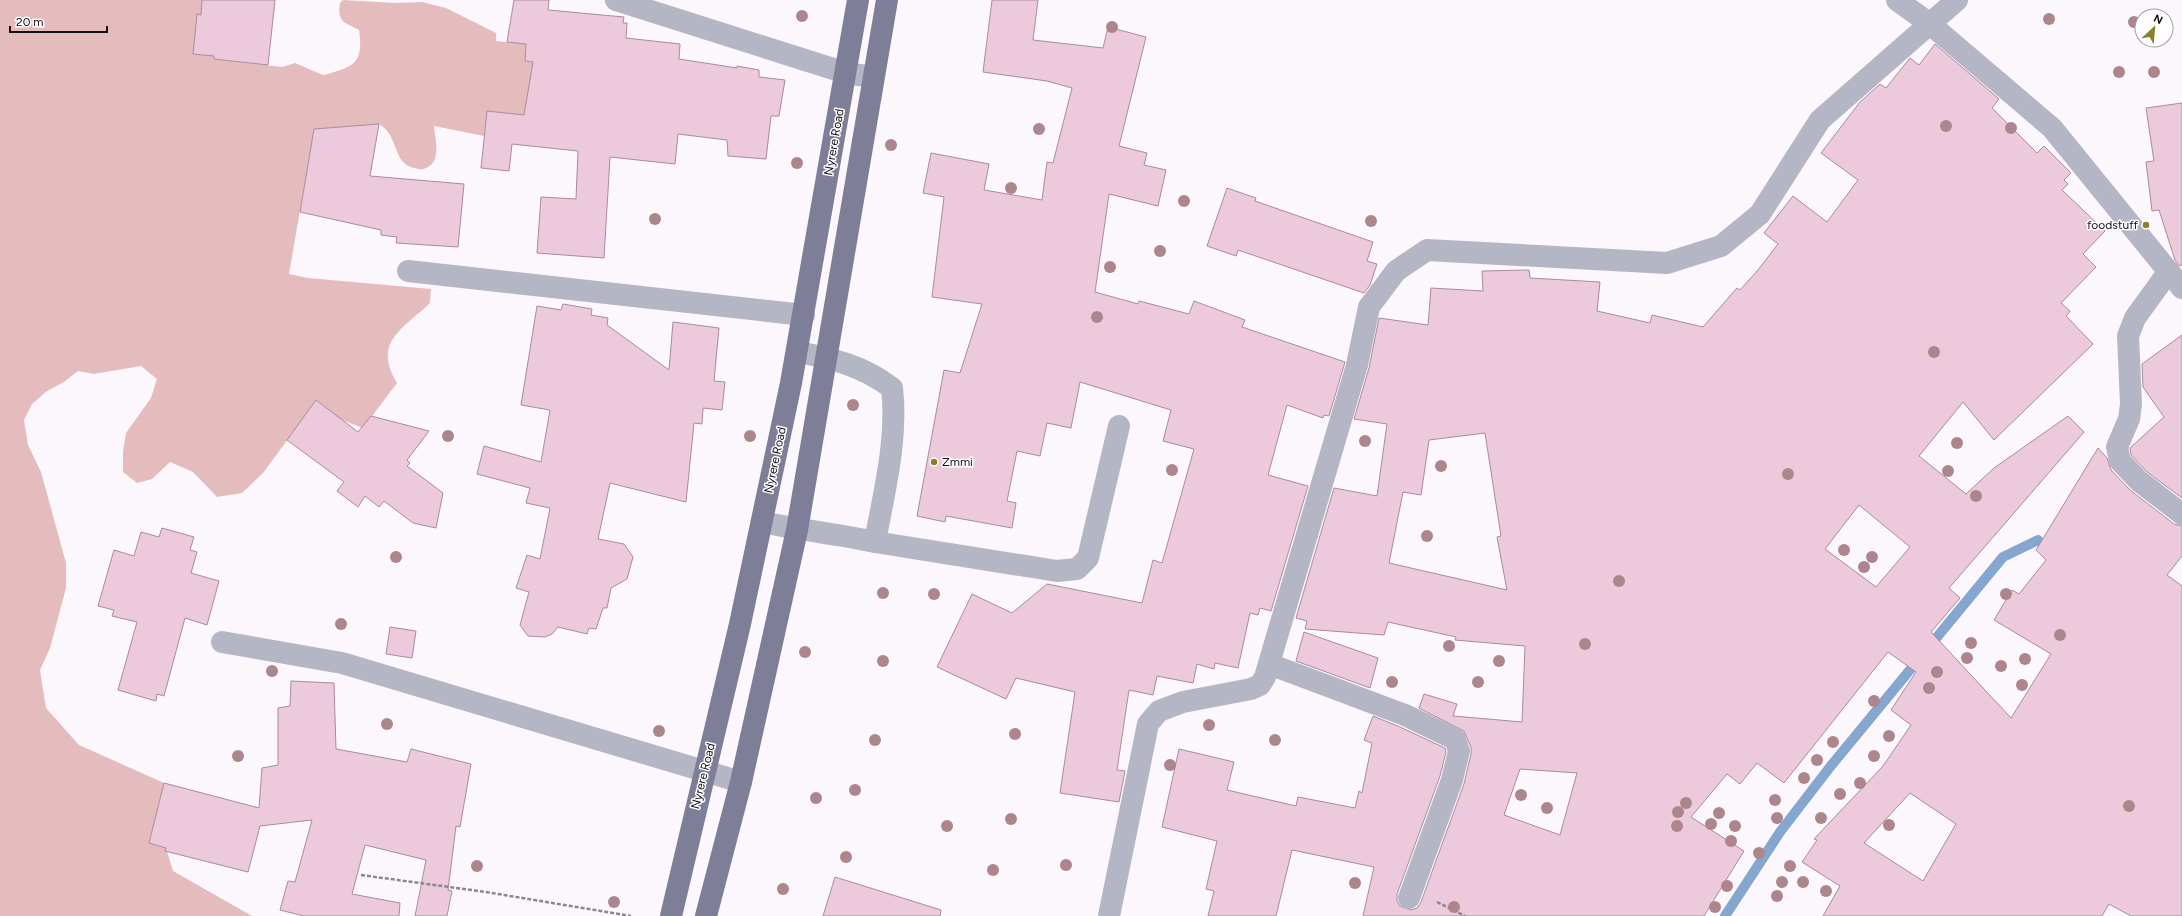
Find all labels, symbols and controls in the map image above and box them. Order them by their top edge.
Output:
scale bar [10,8,107,34]
north arrow [2134,8,2174,48]
text: N [2151,12,2165,27]
text: 20 m [16,15,44,29]
street label: Nyrere Road [821,108,847,176]
place label: foodstuff [2087,218,2139,232]
marker: foodstuff [2141,220,2151,230]
street label: Nyrere Road [761,426,789,494]
place label: Zmmi [942,455,973,469]
marker: Zmmi [929,457,939,467]
street label: Nyrere Road [688,742,718,810]

